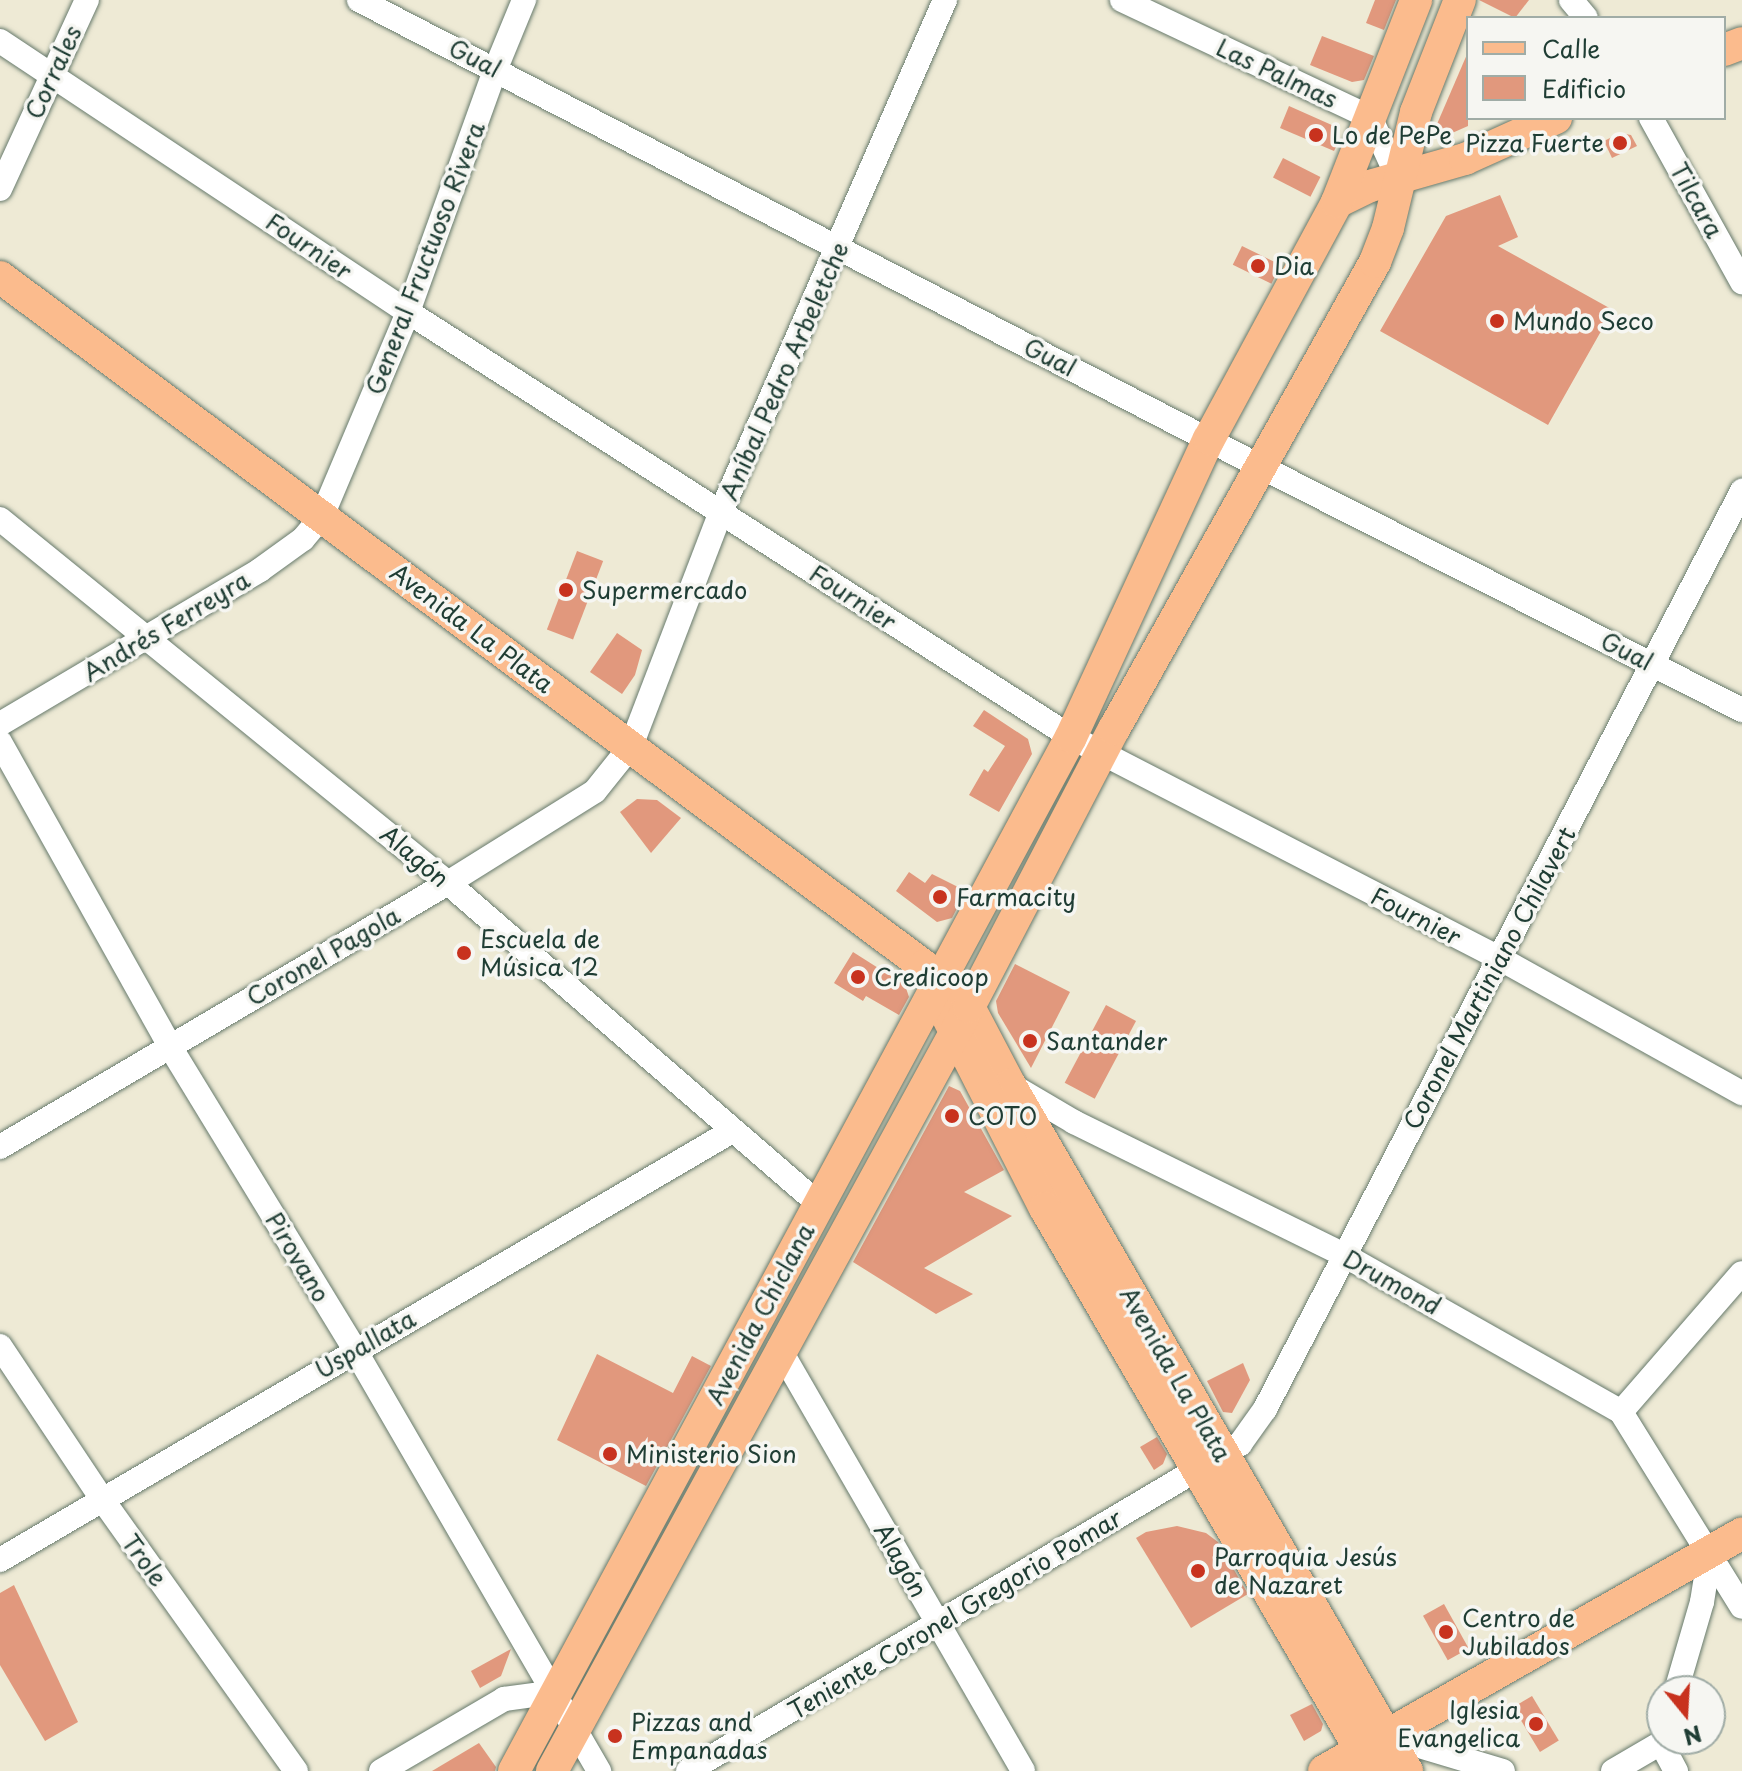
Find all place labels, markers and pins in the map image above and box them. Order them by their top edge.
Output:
place label: Lo de PePe [1332,121,1455,149]
marker: Lo de PePe [1307,126,1325,144]
place label: Pizza Fuerte [1464,129,1604,157]
marker: Pizza Fuerte [1611,134,1629,152]
place label: Dia [1274,252,1314,280]
marker: Dia [1249,257,1267,275]
place label: Mundo Seco [1513,307,1654,335]
marker: Mundo Seco [1488,312,1506,330]
place label: Supermercado [582,576,747,604]
marker: Supermercado [557,581,575,599]
place label: Farmacity [956,883,1076,911]
marker: Farmacity [931,888,949,906]
place label: Escuela de Música 12 [480,925,600,981]
marker: Escuela de Música 12 [455,944,473,962]
place label: Credicoop [874,963,989,991]
marker: Credicoop [849,968,867,986]
place label: Santander [1046,1027,1167,1055]
marker: Santander [1021,1032,1039,1050]
place label: COTO [968,1102,1037,1130]
marker: COTO [943,1107,961,1125]
place label: Ministerio Sion [626,1440,797,1468]
marker: Ministerio Sion [601,1445,619,1463]
place label: Parroquia Jesús de Nazaret [1214,1543,1397,1599]
marker: Parroquia Jesús de Nazaret [1189,1562,1207,1580]
place label: Centro de Jubilados [1462,1604,1576,1660]
marker: Centro de Jubilados [1437,1623,1455,1641]
place label: Iglesia Evangelica [1397,1696,1520,1752]
place label: Pizzas and Empanadas [631,1708,767,1764]
marker: Iglesia Evangelica [1527,1715,1545,1733]
marker: Pizzas and Empanadas [606,1727,624,1745]

